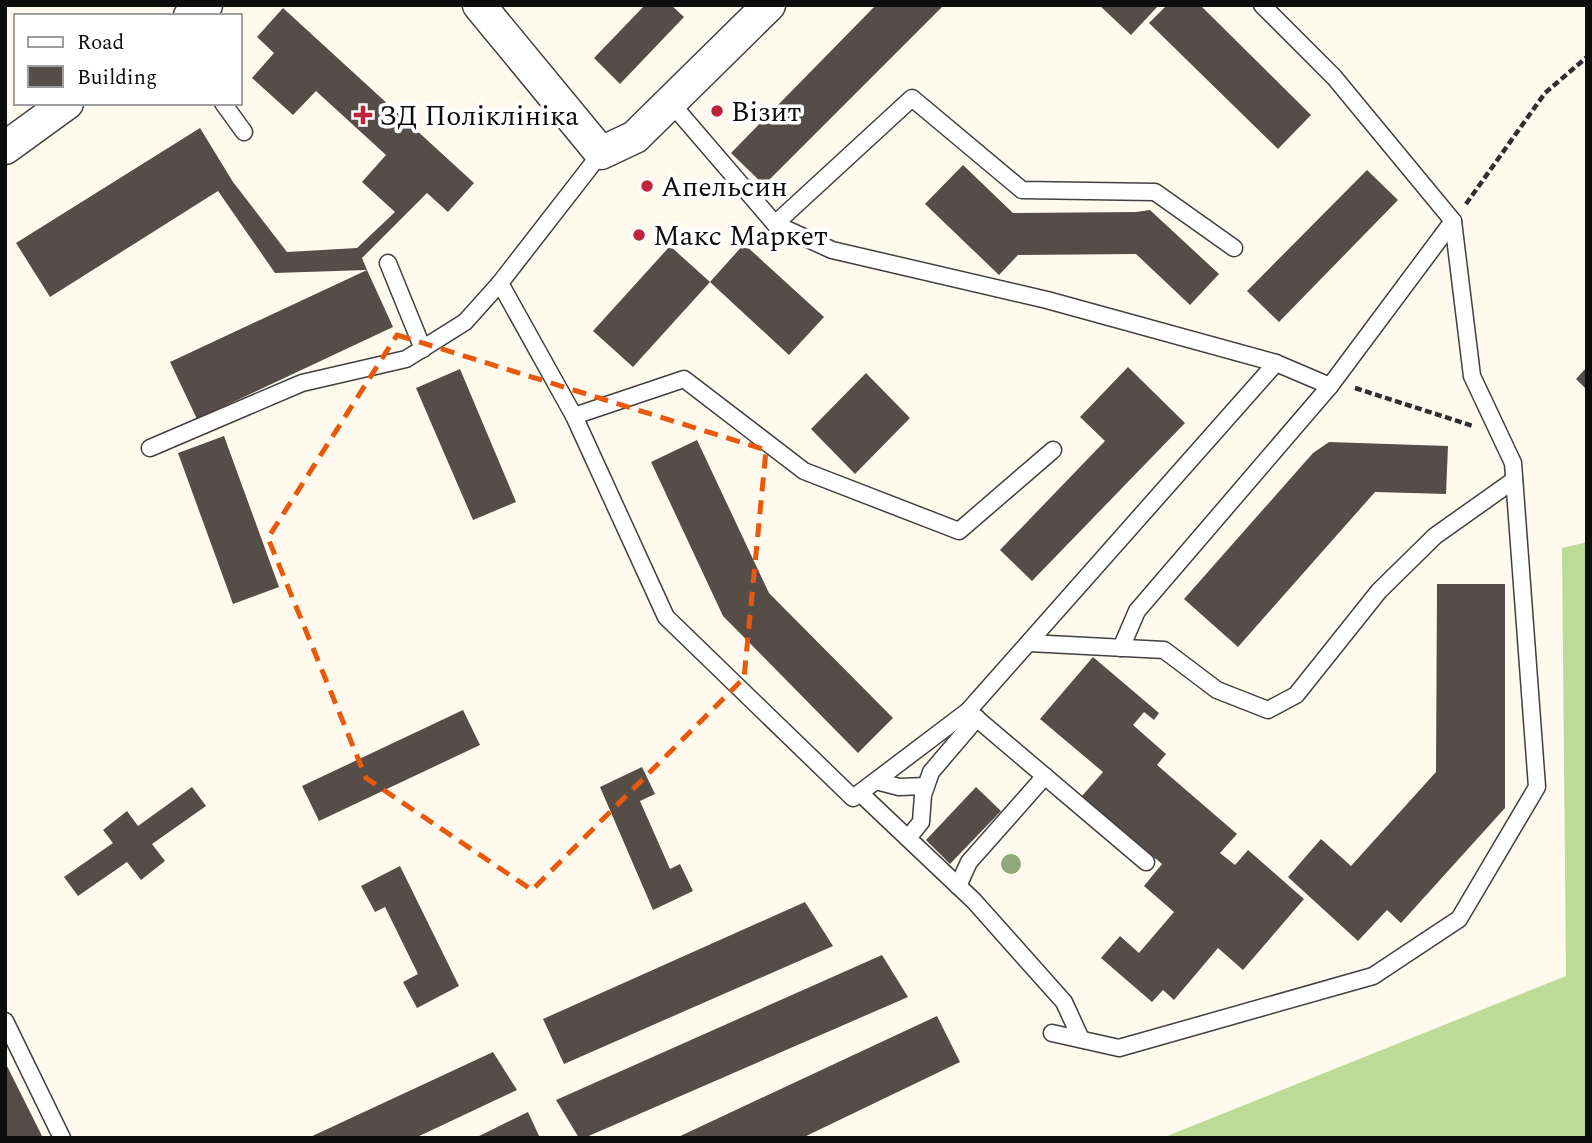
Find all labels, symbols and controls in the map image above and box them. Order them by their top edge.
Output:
legend [14,14,242,105]
text: Road [77,27,124,59]
text: Building [77,62,157,94]
place label: Візит [731,91,801,134]
place label: ЗД Поліклініка [379,95,579,138]
marker: Візит [709,103,725,119]
marker: ЗД Поліклініка [353,105,373,125]
place label: Апельсин [661,166,788,209]
marker: Апельсин [639,178,655,194]
place label: Макс Маркет [653,215,828,258]
marker: Макс Маркет [631,227,647,243]

